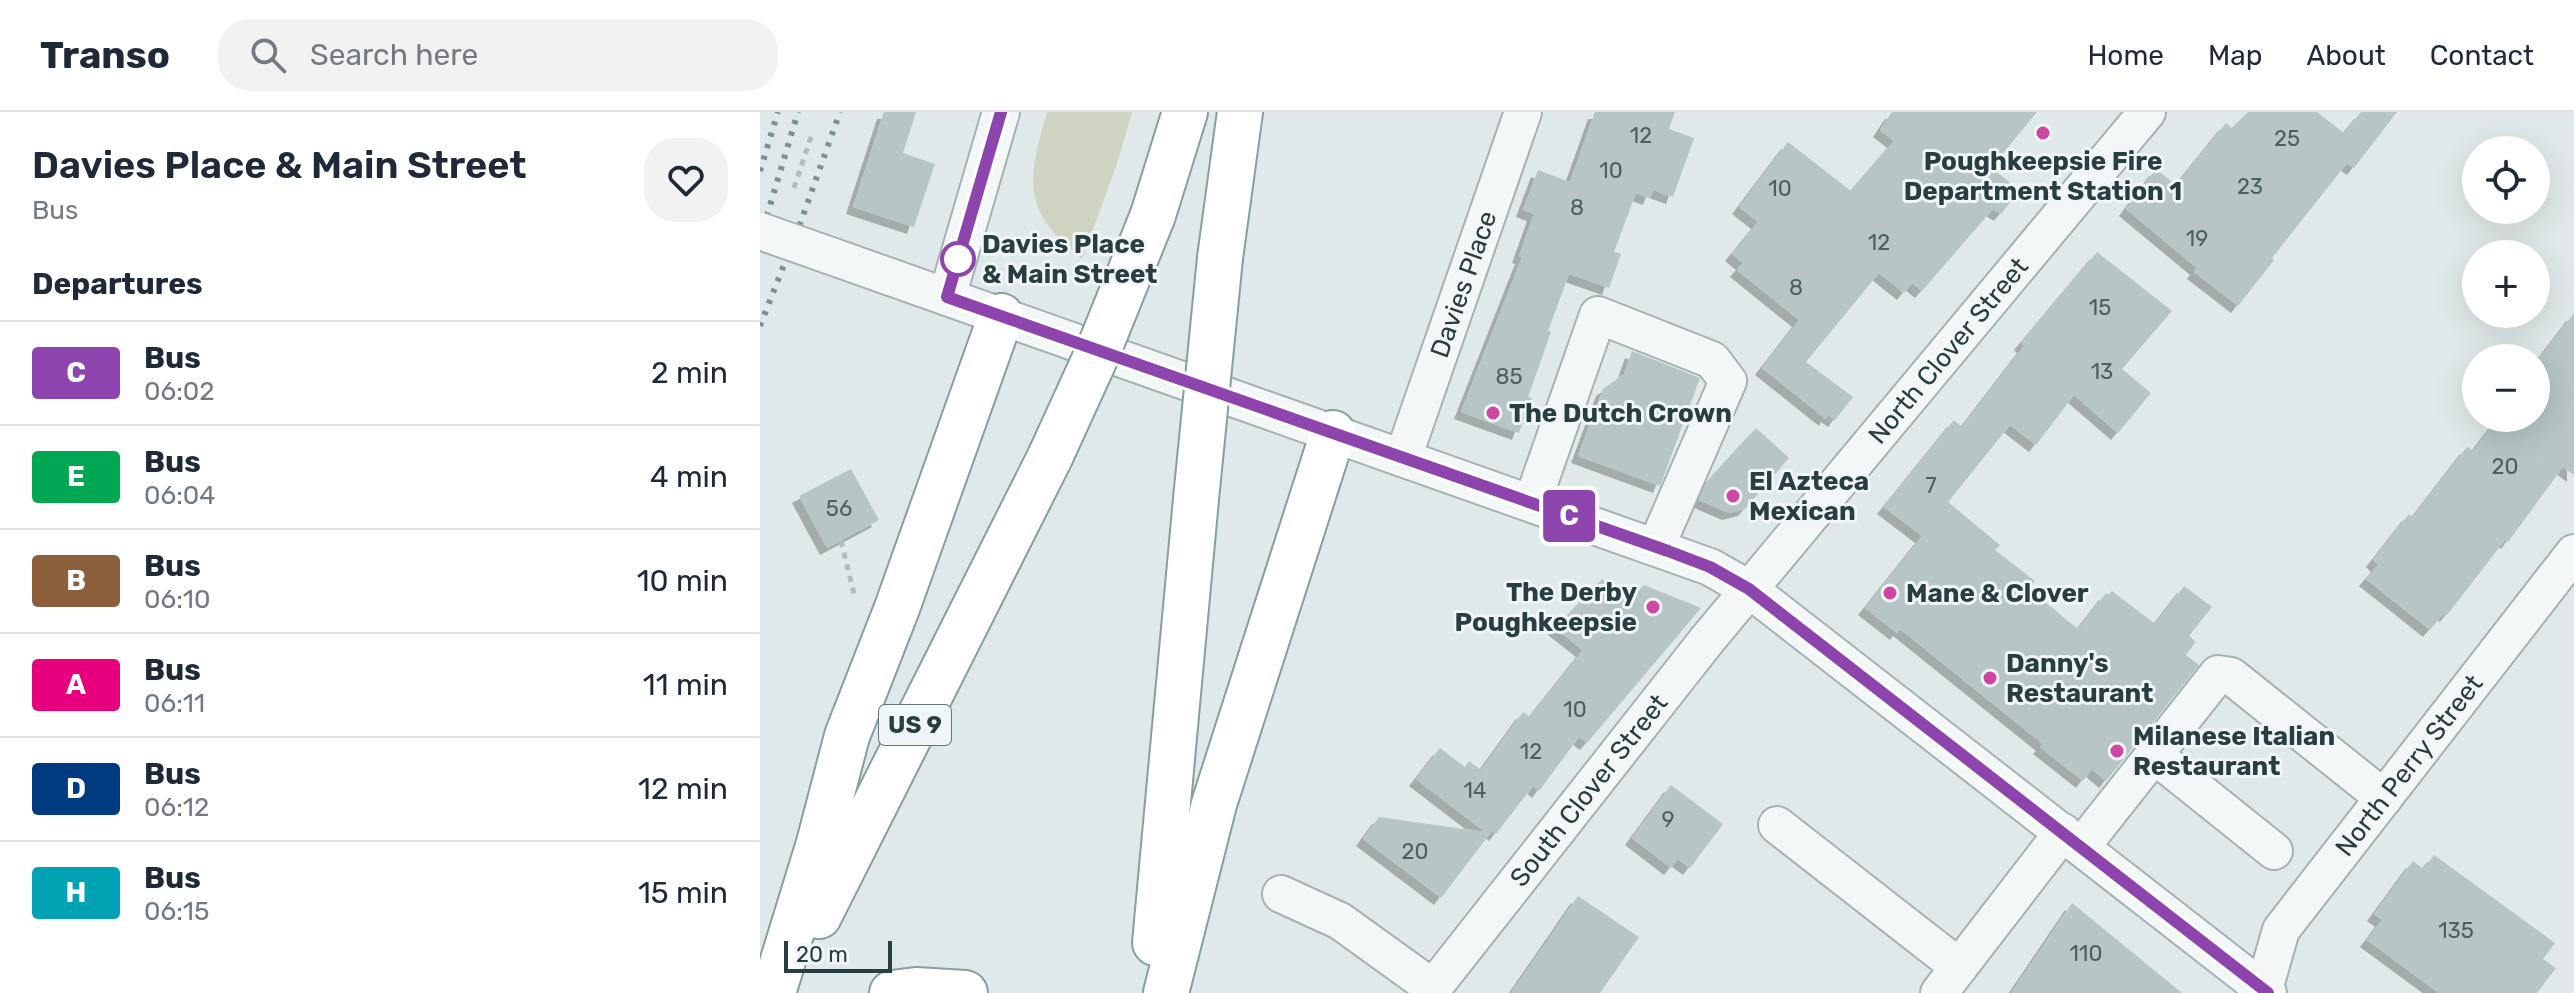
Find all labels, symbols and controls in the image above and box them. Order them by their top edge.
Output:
search box [218,19,778,91]
text: Transo [40,32,170,78]
icon: search [246,33,290,77]
text: Search here [310,37,478,73]
text: Home [2087,39,2164,72]
text: Map [2208,39,2262,72]
text: About [2306,39,2386,72]
text: Contact [2430,39,2534,72]
house number: 12 [1630,122,1652,149]
marker: Poughkeepsie Fire Department Station 1 [2034,124,2052,142]
house number: 25 [2274,125,2300,152]
map controls [2462,136,2550,432]
button: locate [2462,136,2550,224]
button: heart [644,138,728,222]
text: Davies Place & Main Street [32,142,526,188]
place label: Poughkeepsie Fire Department Station 1 [1904,146,2182,207]
house number: 10 [1599,157,1623,184]
house number: 23 [2237,173,2263,200]
house number: 10 [1768,175,1792,202]
house number: 8 [1570,194,1584,221]
text: Bus [32,195,78,226]
street label: Davies Place [1424,207,1504,362]
house number: 19 [2186,225,2208,252]
place label: Davies Place & Main Street [982,229,1157,290]
house number: 12 [1868,229,1890,256]
button: + [2462,240,2550,328]
marker: Davies Place & Main Street [941,242,975,276]
street label: North Clover Street [1862,252,2035,450]
text: Departures [32,266,203,302]
house number: 8 [1789,274,1803,301]
house number: 15 [2089,294,2111,321]
text: Bus [144,340,201,376]
button: − [2462,344,2550,432]
text: 2 min [651,355,728,391]
text: C [66,356,86,389]
house number: 13 [2091,358,2113,385]
house number: 85 [1495,363,1523,390]
text: 06:02 [144,376,215,407]
place label: The Dutch Crown [1509,398,1732,429]
marker: The Dutch Crown [1484,404,1502,422]
text: Bus [144,444,201,480]
house number: 20 [2492,453,2518,480]
text: 4 min [650,459,728,495]
text: E [67,460,85,493]
place label: El Azteca Mexican [1749,466,1869,527]
house number: 7 [1925,472,1937,499]
text: 06:04 [144,480,216,511]
marker: El Azteca Mexican [1724,487,1742,505]
line badge: C [1543,490,1595,542]
house number: 56 [826,495,852,522]
text: C [1559,499,1579,532]
text: Bus [144,548,201,584]
text: 10 min [637,563,728,599]
text: B [66,564,86,597]
place label: The Derby Poughkeepsie [1454,577,1637,638]
place label: Mane & Clover [1906,578,2089,609]
text: 06:10 [144,584,210,615]
marker: Mane & Clover [1881,584,1899,602]
marker: The Derby Poughkeepsie [1644,598,1662,616]
place label: Danny's Restaurant [2006,648,2153,709]
text: Bus [144,652,201,688]
text: 11 min [643,667,728,703]
text: A [66,668,86,701]
marker: Danny's Restaurant [1981,669,1999,687]
street label: North Perry Street [2329,669,2490,863]
text: 06:11 [144,688,205,719]
street label: South Clover Street [1504,688,1674,893]
house number: 10 [1563,696,1587,723]
road number: US 9 [879,705,951,745]
place label: Milanese Italian Restaurant [2133,721,2335,782]
house number: 12 [1520,738,1542,765]
marker: Milanese Italian Restaurant [2108,742,2126,760]
text: Bus [144,756,201,792]
text: 12 min [638,771,728,807]
text: D [66,772,86,805]
house number: 14 [1463,777,1487,804]
text: 06:12 [144,792,209,823]
house number: 9 [1661,806,1675,833]
house number: 20 [1402,838,1428,865]
text: Bus [144,860,201,896]
text: 15 min [638,875,728,911]
text: H [66,876,86,909]
text: 06:15 [144,896,209,927]
house number: 135 [2438,917,2474,944]
scale bar [784,937,892,973]
house number: 110 [2070,940,2102,967]
text: 20 m [796,941,848,968]

